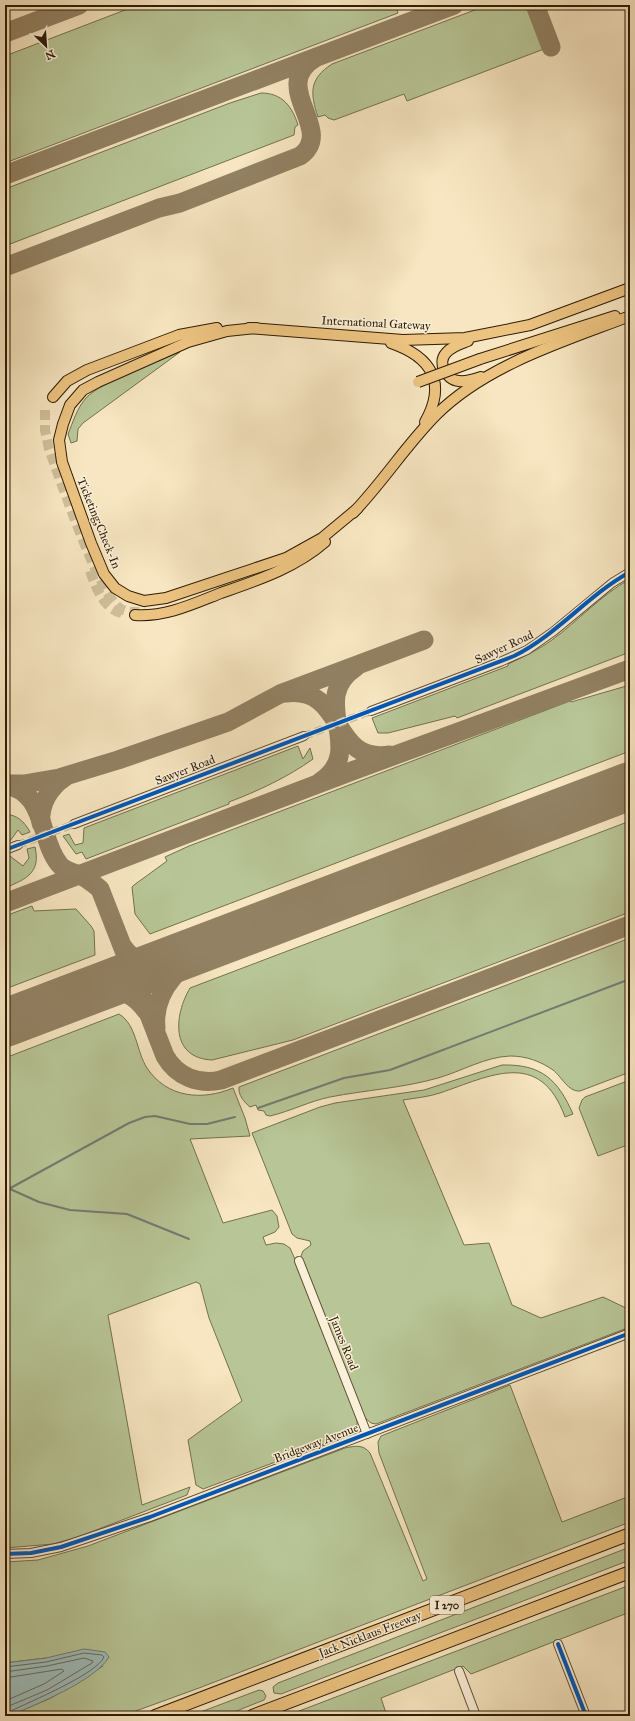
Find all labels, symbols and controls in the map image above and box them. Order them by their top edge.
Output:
north arrow [26,26,66,66]
text: N [42,47,57,63]
street label: International Gateway [321,313,431,333]
street label: Ticketing;Check-In [73,475,124,571]
street label: Sawyer Road [473,627,535,667]
street label: Sawyer Road [153,752,217,788]
street label: James Road [325,1312,361,1373]
street label: Bridgeway Avenue [272,1420,361,1466]
road number: I 270 [430,1596,464,1614]
street label: Jack Nicklaus Freeway [315,1608,424,1662]

